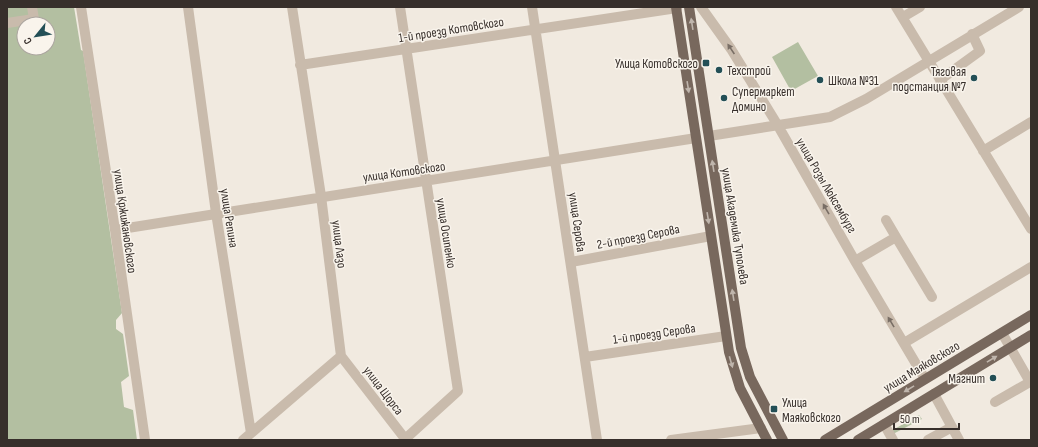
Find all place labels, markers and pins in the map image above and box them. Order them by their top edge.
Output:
place label: Улица Котовского [615,56,698,72]
marker: Улица Котовского [701,58,711,68]
place label: Техстрой [727,63,771,79]
place label: Тяговая подстанция №7 [893,64,967,95]
marker: Техстрой [714,65,724,75]
place label: Школа №31 [828,73,879,89]
marker: Тяговая подстанция №7 [969,73,979,83]
marker: Школа №31 [815,75,825,85]
place label: Супермаркет Домино [732,84,795,115]
marker: Супермаркет Домино [719,93,729,103]
place label: Магнит [948,371,985,387]
marker: Магнит [988,373,998,383]
place label: Улица Маяковского [782,395,841,426]
marker: Улица Маяковского [769,404,779,414]

